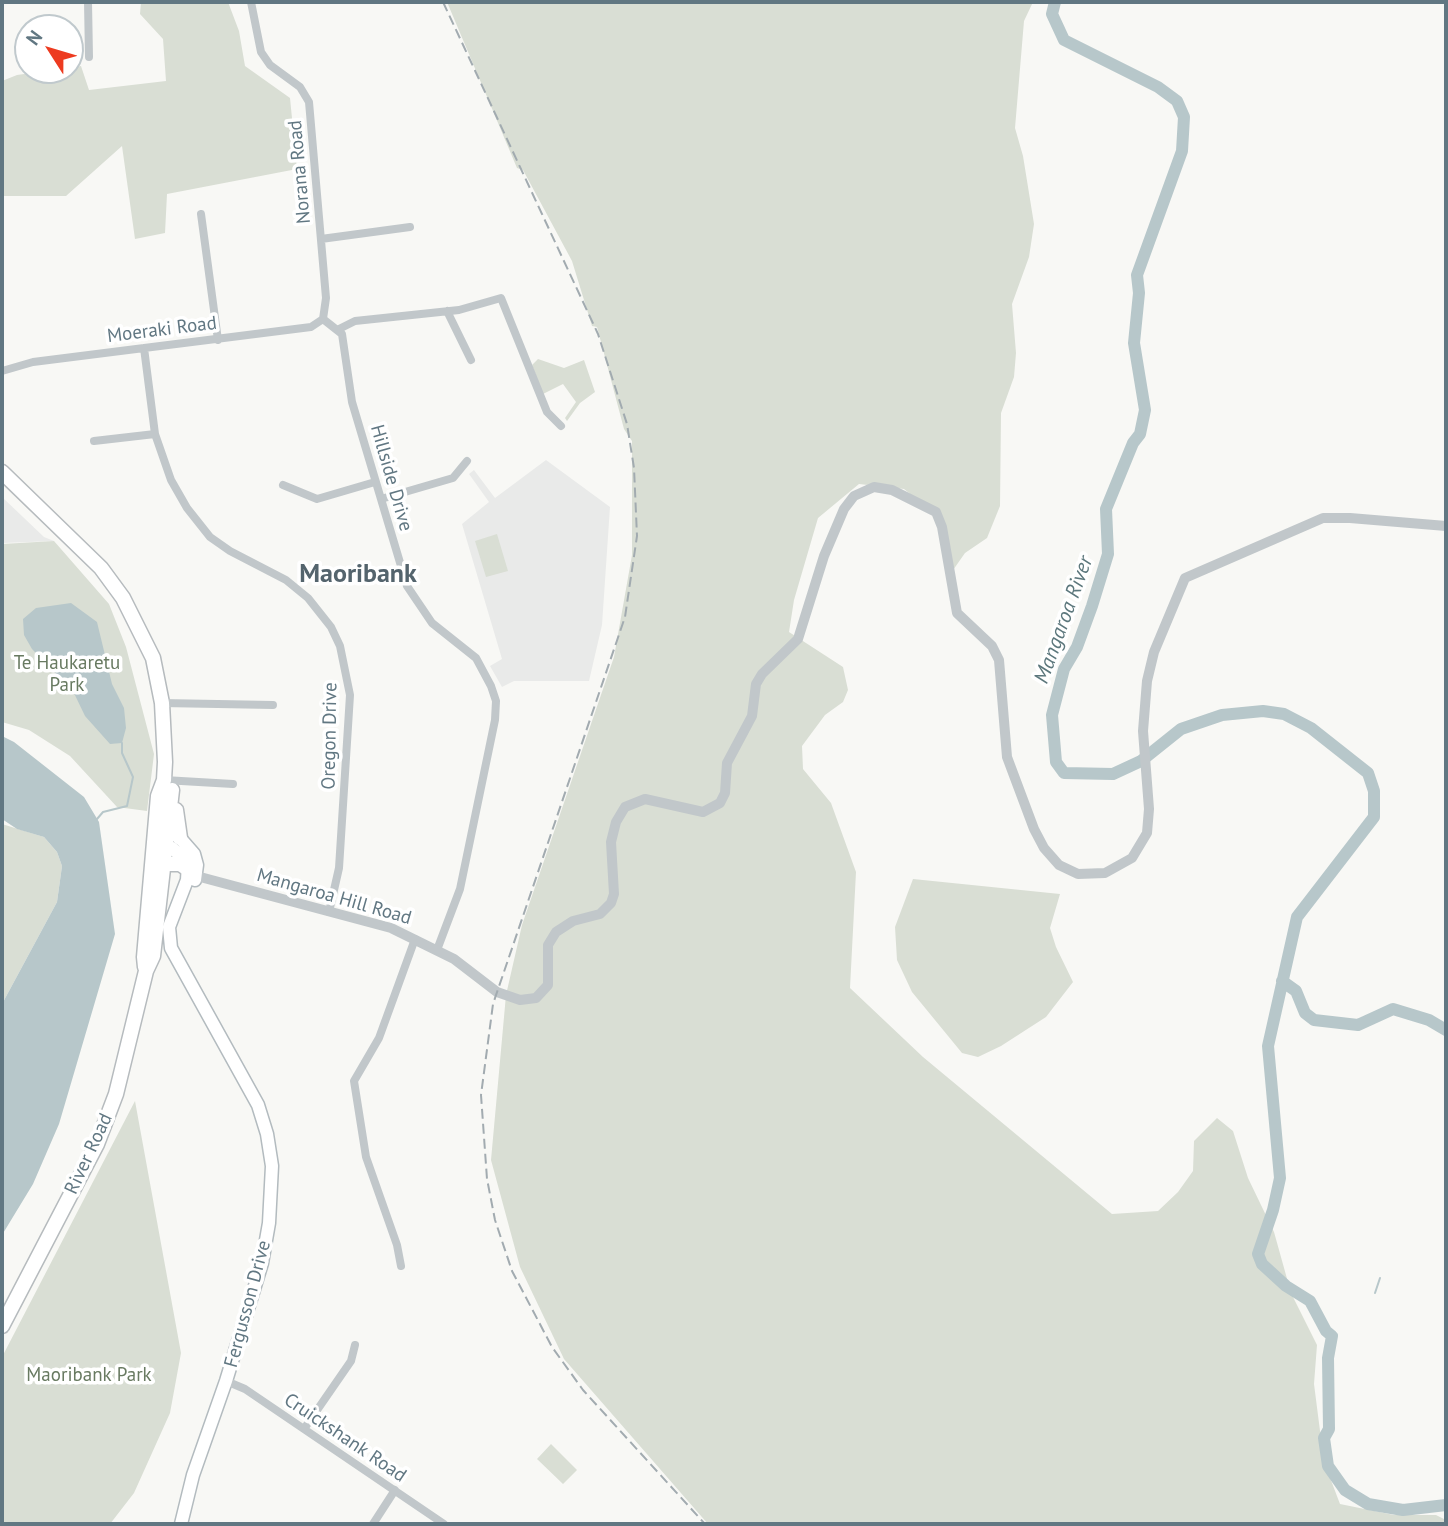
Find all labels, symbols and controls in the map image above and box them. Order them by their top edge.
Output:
north arrow [14,14,84,84]
text: N [20,25,47,50]
street label: Norana Road [284,119,316,225]
street label: Moeraki Road [106,312,218,348]
street label: Hillside Drive [365,422,417,534]
water label: Mangaroa River [1029,553,1099,687]
district label: Maoribank [299,559,417,591]
park label: Te Haukaretu Park [14,653,120,697]
street label: Oregon Drive [318,682,342,790]
street label: Mangaroa Hill Road [254,864,414,930]
street label: River Road [60,1110,118,1198]
street label: Fergusson Drive [220,1238,276,1370]
park label: Maoribank Park [26,1365,152,1387]
street label: Cruickshank Road [280,1389,410,1487]

